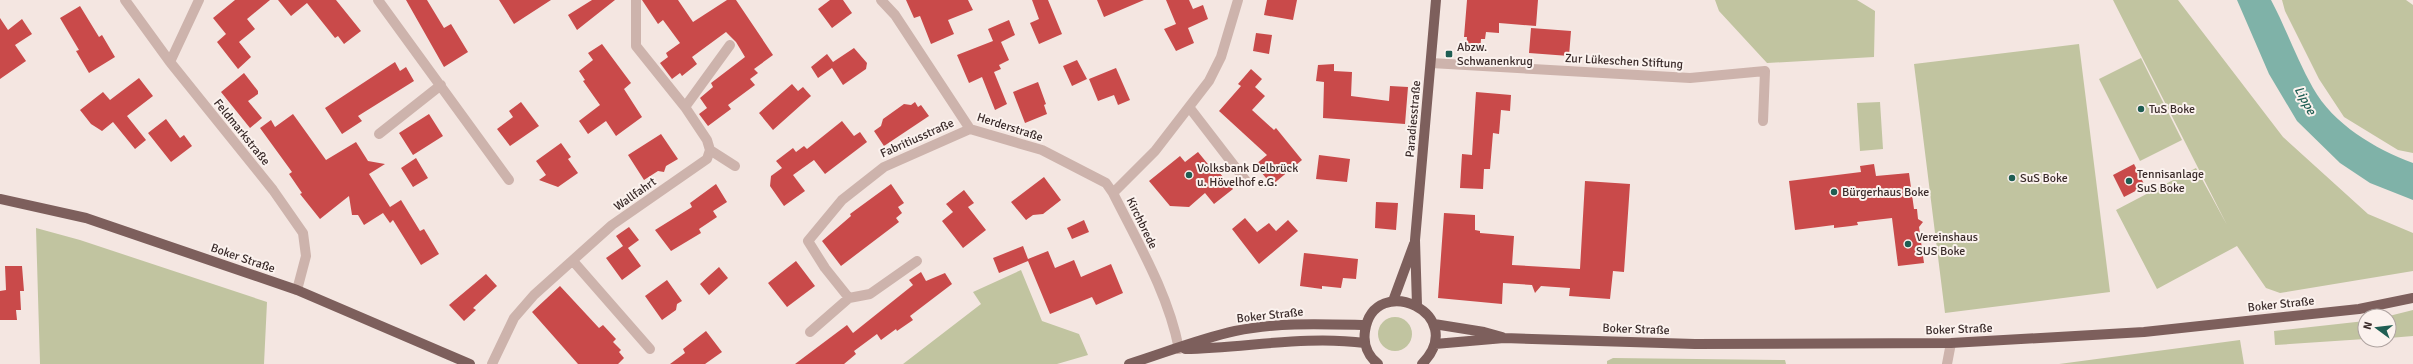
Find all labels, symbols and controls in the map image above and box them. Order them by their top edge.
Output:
place label: Abzw. Schwanenkrug [1457,40,1533,69]
marker: Abzw. Schwanenkrug [1444,49,1454,59]
street label: Zur Lükeschen Stiftung [1564,51,1684,72]
street label: Paradiesstraße [1403,80,1424,158]
water label: Lippe [2291,83,2320,119]
street label: Feldmarkstraße [210,96,273,169]
place label: TuS Boke [2149,102,2195,117]
marker: TuS Boke [2136,104,2146,114]
street label: Herderstraße [975,110,1045,145]
street label: Fabritiusstraße [878,116,956,161]
place label: Volksbank Delbrück u. Hövelhof e.G. [1197,161,1298,190]
place label: Tennisanlage SuS Boke [2137,167,2204,196]
marker: Volksbank Delbrück u. Hövelhof e.G. [1184,170,1194,180]
place label: SuS Boke [2020,171,2068,186]
marker: SuS Boke [2007,173,2017,183]
street label: Wallfahrt [611,174,659,214]
marker: Tennisanlage SuS Boke [2124,176,2134,186]
place label: Bürgerhaus Boke [1842,185,1929,200]
marker: Bürgerhaus Boke [1829,187,1839,197]
street label: Kirchbrede [1123,195,1160,252]
place label: Vereinshaus SUS Boke [1916,230,1978,259]
marker: Vereinshaus SUS Boke [1903,239,1913,249]
street label: Boker Straße [209,240,277,276]
street label: Boker Straße [2247,294,2315,315]
street label: Boker Straße [1236,305,1304,326]
north arrow [2357,308,2397,348]
text: N [2361,320,2375,331]
street label: Boker Straße [1602,321,1670,338]
street label: Boker Straße [1925,321,1993,338]

